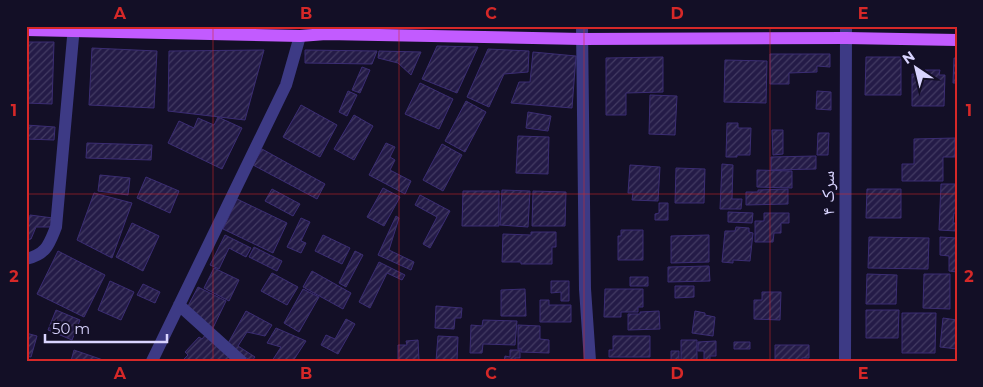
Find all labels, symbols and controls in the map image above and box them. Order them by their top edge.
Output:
text: A [113,4,127,23]
text: B [300,4,312,23]
text: C [485,4,497,23]
text: D [670,4,684,23]
text: E [858,4,868,23]
north arrow [890,42,940,92]
text: N [899,47,918,68]
text: 1 [11,101,17,120]
text: 1 [966,101,972,120]
street label: سرک ۴ [817,171,839,215]
text: 2 [9,267,19,286]
text: 2 [964,267,974,286]
scale bar [45,312,168,344]
text: 50 m [52,319,90,338]
text: A [113,364,127,383]
text: B [300,364,312,383]
text: C [485,364,497,383]
text: D [670,364,684,383]
text: E [858,364,868,383]

